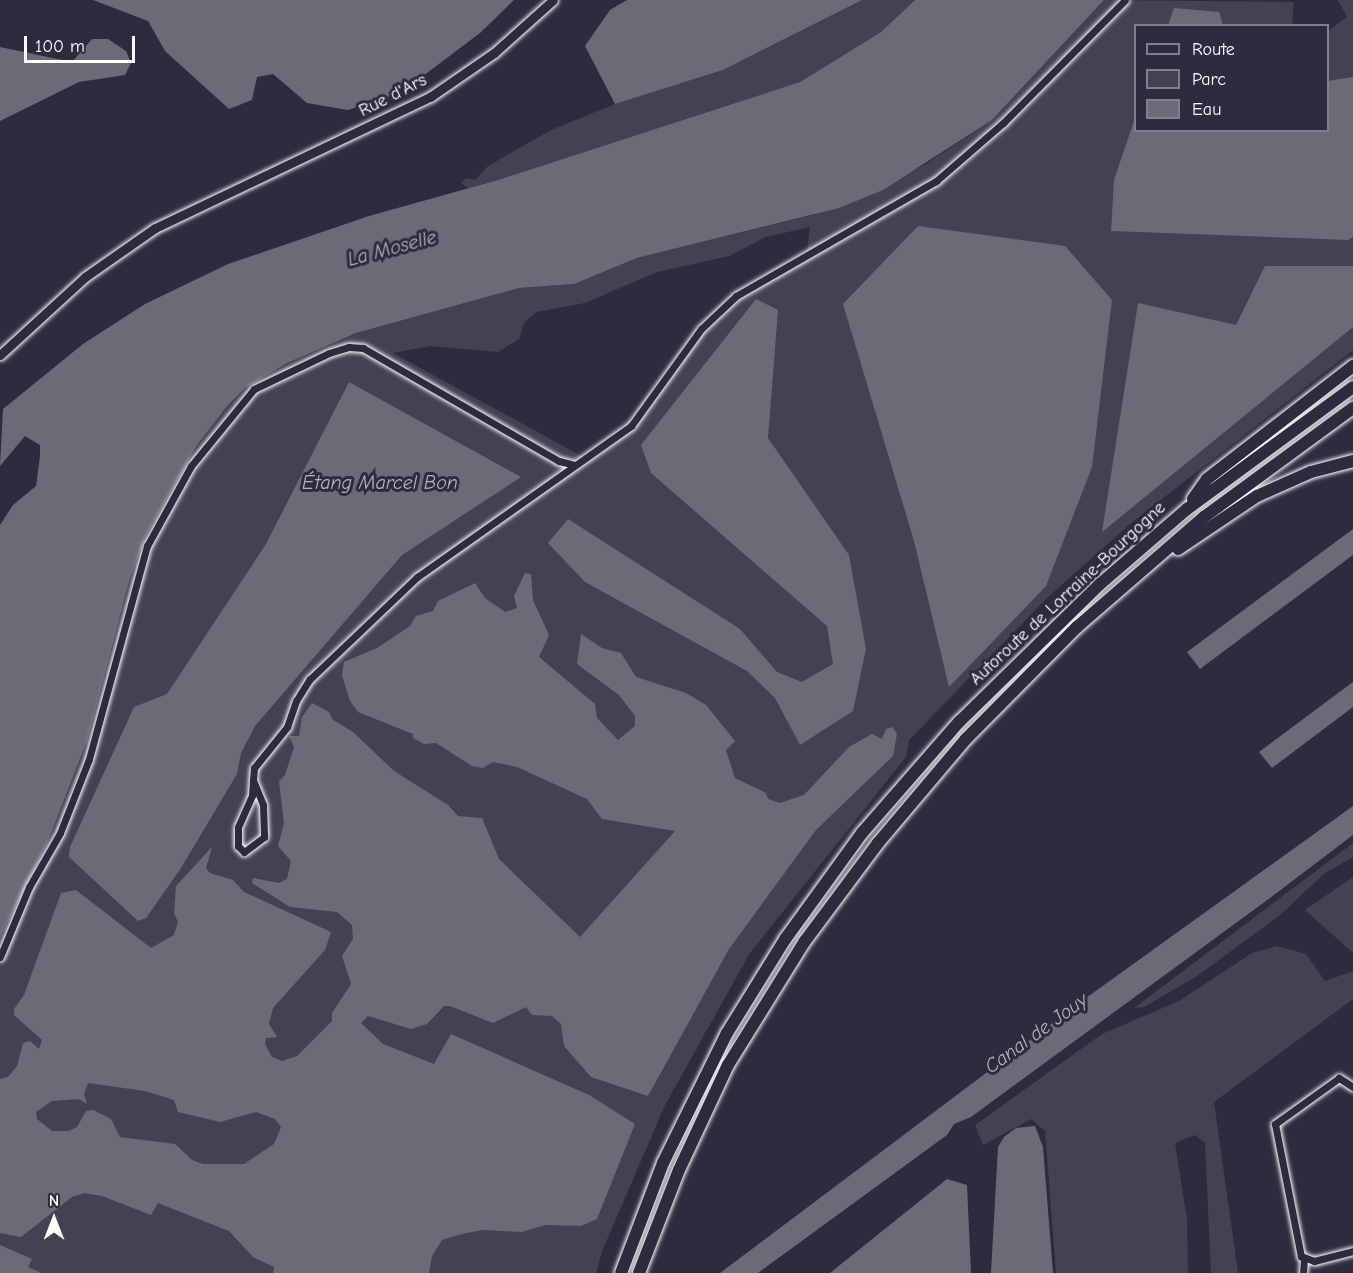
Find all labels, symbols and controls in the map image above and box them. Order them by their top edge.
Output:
scale bar [27,24,138,62]
legend [1134,24,1329,132]
text: 100 m [35,36,85,57]
text: Route [1192,39,1235,60]
text: Parc [1192,69,1226,90]
street label: Rue d'Ars [356,70,430,122]
text: Eau [1192,99,1221,120]
water label: La Moselle [345,225,439,271]
water label: Étang Marcel Bon [302,470,458,494]
street label: Autoroute de Lorraine-Bourgogne [966,498,1170,690]
water label: Canal de Jouy [980,988,1092,1078]
north arrow [24,1189,84,1249]
text: N [49,1192,59,1210]

